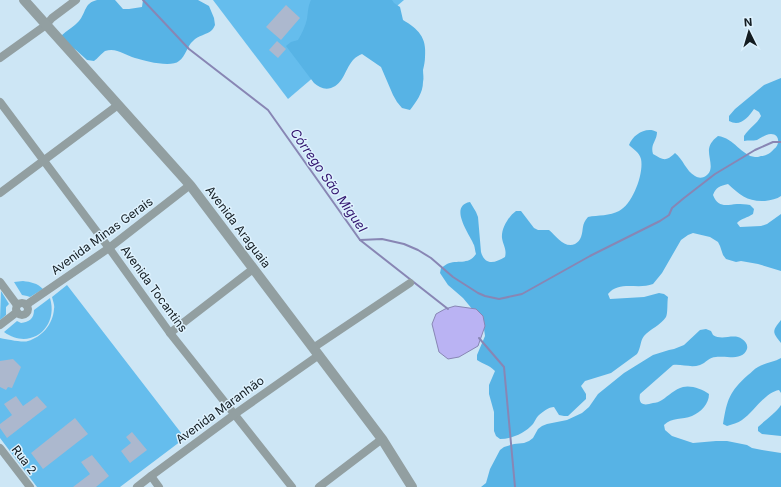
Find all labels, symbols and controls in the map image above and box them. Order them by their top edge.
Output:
north arrow [729,12,769,52]
text: N [743,15,753,29]
water label: Córrego São Miguel [287,125,371,236]
street label: Avenida Araguaia [203,183,274,271]
street label: Avenida Minas Gerais [48,194,156,278]
street label: Avenida Tocantins [118,242,191,335]
street label: Avenida Maranhão [173,373,267,447]
street label: Rua 2 [9,442,40,477]

